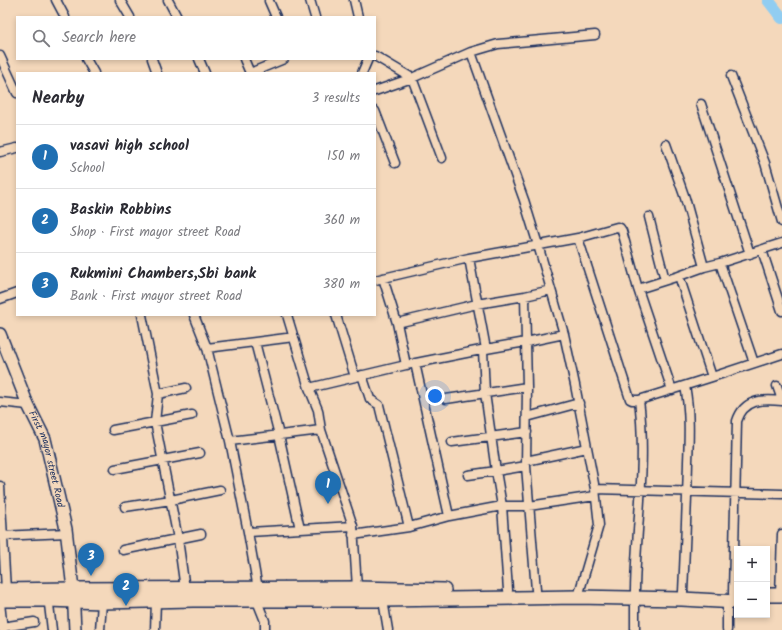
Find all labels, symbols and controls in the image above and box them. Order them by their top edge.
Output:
search box [16,16,376,60]
text: Search here [62,26,136,50]
icon: search [30,27,52,49]
text: Nearby [32,85,84,112]
text: 3 results [312,88,360,109]
text: vasavi high school [70,134,189,158]
text: 1 [43,146,47,167]
text: 150 m [327,146,360,167]
text: School [70,158,105,179]
text: Baskin Robbins [70,198,171,222]
text: 2 [41,210,49,231]
text: 360 m [323,210,360,231]
text: Shop · First mayor street Road [70,222,240,243]
text: Rukmini Chambers,Sbi bank [70,262,256,286]
text: 3 [41,274,49,295]
text: 380 m [323,274,360,295]
text: Bank · First mayor street Road [70,286,242,307]
your location [425,386,445,406]
street label: First mayor street Road [24,408,69,510]
pin: 1 [315,471,341,504]
pin: 3 [78,543,104,576]
map controls [734,546,770,618]
button: + [734,546,770,582]
pin: 2 [113,573,139,606]
button: − [734,582,770,618]

